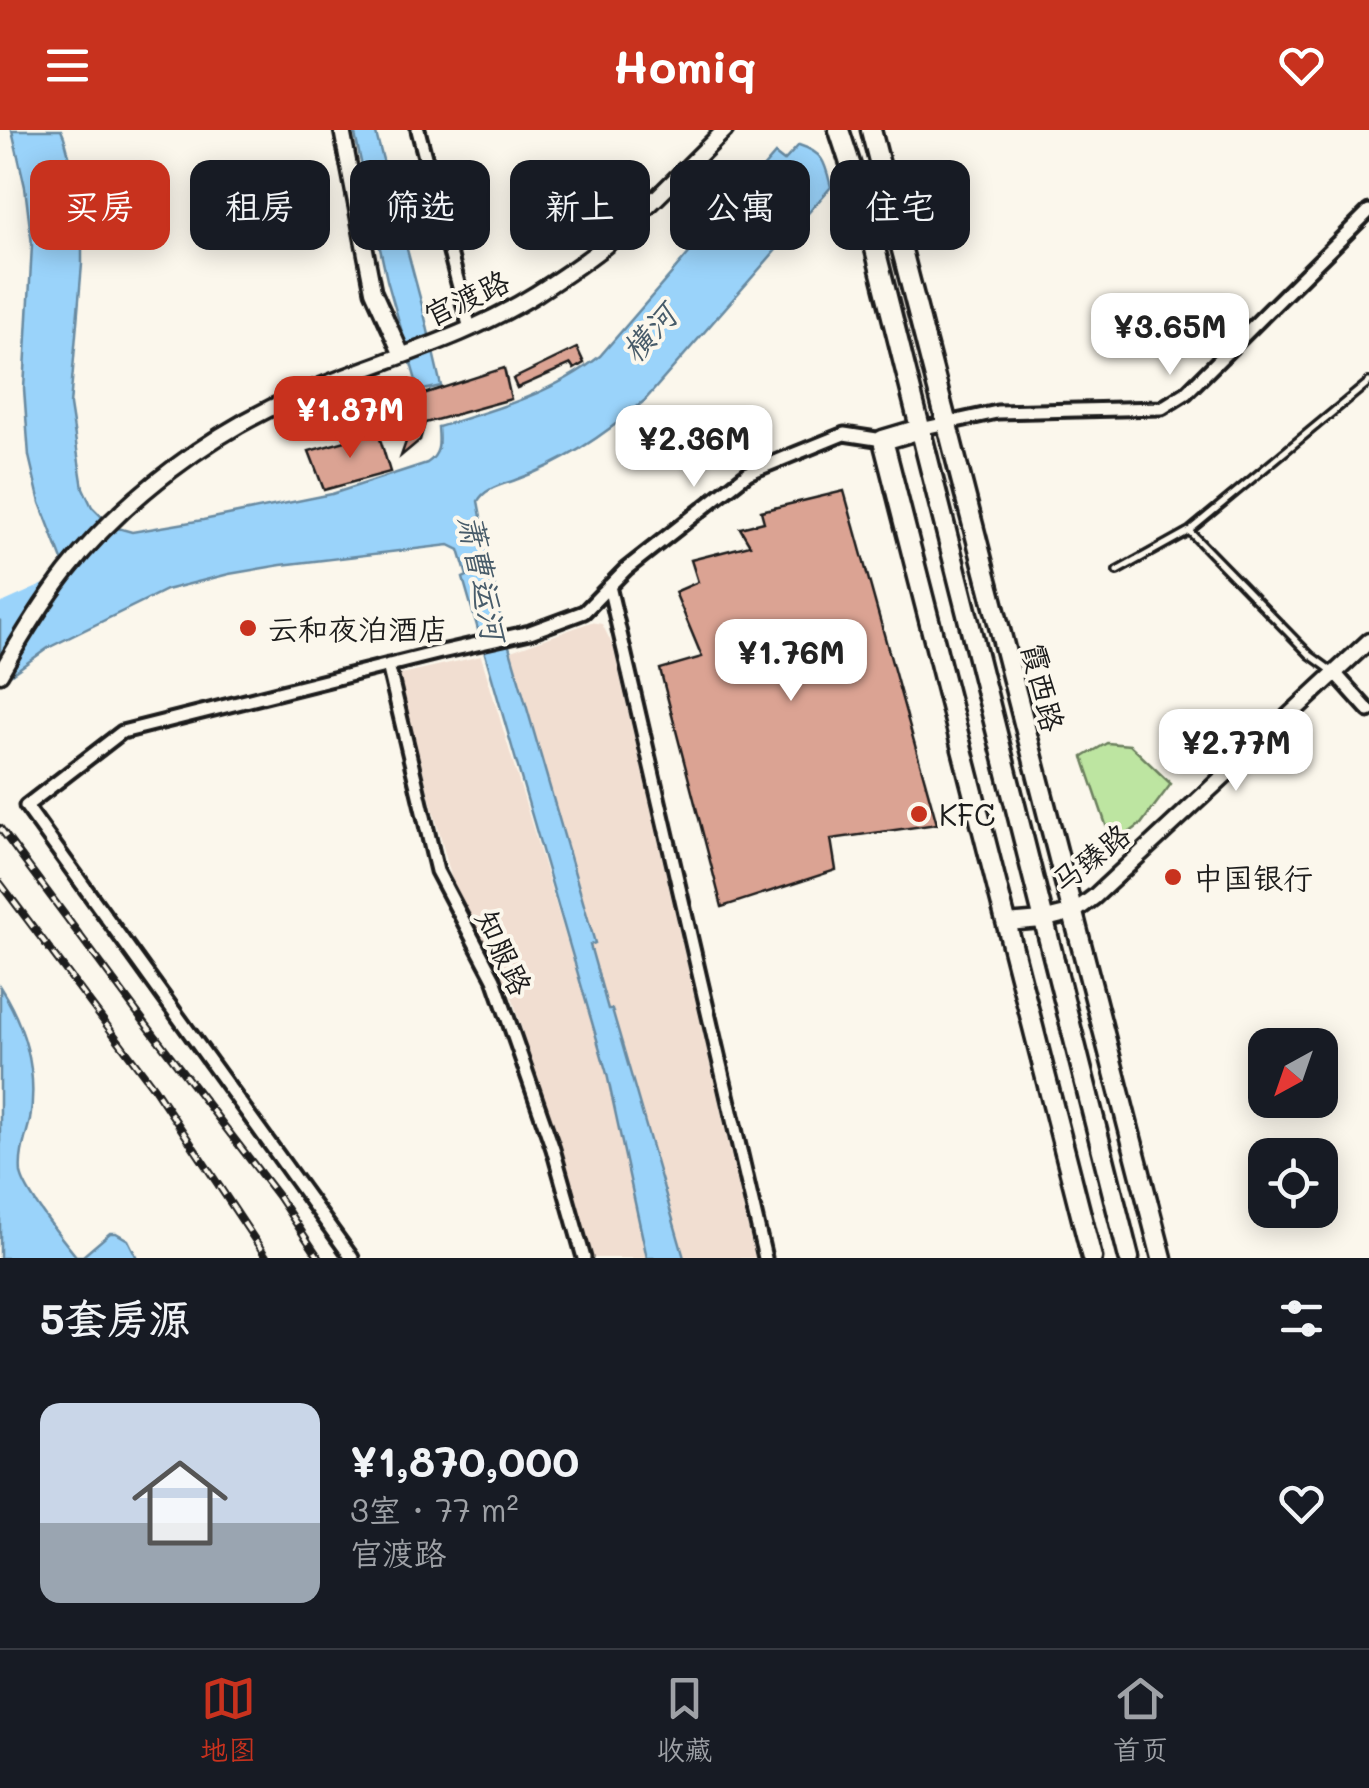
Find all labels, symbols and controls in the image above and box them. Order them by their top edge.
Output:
text: Homiq [613,36,756,94]
icon: menu [40,38,95,93]
icon: heart [1274,38,1329,93]
chip: 买房 [30,160,170,250]
chip: 租房 [190,160,330,250]
chip: 筛选 [350,160,490,250]
chip: 新上 [510,160,650,250]
chip: 公寓 [670,160,810,250]
chip: 住宅 [830,160,970,250]
street label: 官渡路 [417,260,515,334]
water label: 横河 [611,290,688,370]
pin: ¥3.65M [1089,293,1251,378]
text: ¥3.65M [1113,304,1227,346]
pin: ¥1.87M [269,376,431,461]
text: ¥1.87M [296,387,404,429]
pin: ¥2.36M [613,405,775,490]
text: ¥2.36M [637,416,751,458]
water label: 萧曹运河 [451,510,518,649]
place label: 云和夜泊酒店 [268,608,448,648]
marker: 云和夜泊酒店 [237,617,259,639]
pin: ¥1.76M [710,619,872,704]
text: ¥1.76M [737,630,845,672]
street label: 霞西路 [1014,638,1074,736]
pin: ¥2.77M [1155,709,1317,794]
text: ¥2.77M [1181,720,1291,762]
place label: KFC [939,794,995,834]
marker: KFC [908,803,930,825]
street label: 马臻路 [1042,814,1138,900]
place label: 中国银行 [1193,857,1313,897]
marker: 中国银行 [1162,866,1184,888]
street label: 知服路 [468,903,542,1001]
north arrow [1248,1028,1338,1118]
map controls [1248,1028,1338,1228]
button: locate [1248,1138,1338,1228]
text: 5套房源 [40,1290,191,1345]
icon: filters [1274,1291,1329,1346]
text: ¥1,870,000 [350,1433,579,1488]
icon: home [120,1443,240,1563]
icon: heart [1274,1476,1329,1531]
text: 3室 · 77 m² [350,1488,519,1530]
text: 官渡路 [350,1531,446,1573]
tab: 地图 [200,1671,256,1768]
tab: 收藏 [656,1671,713,1768]
tab: 首页 [1113,1671,1169,1768]

